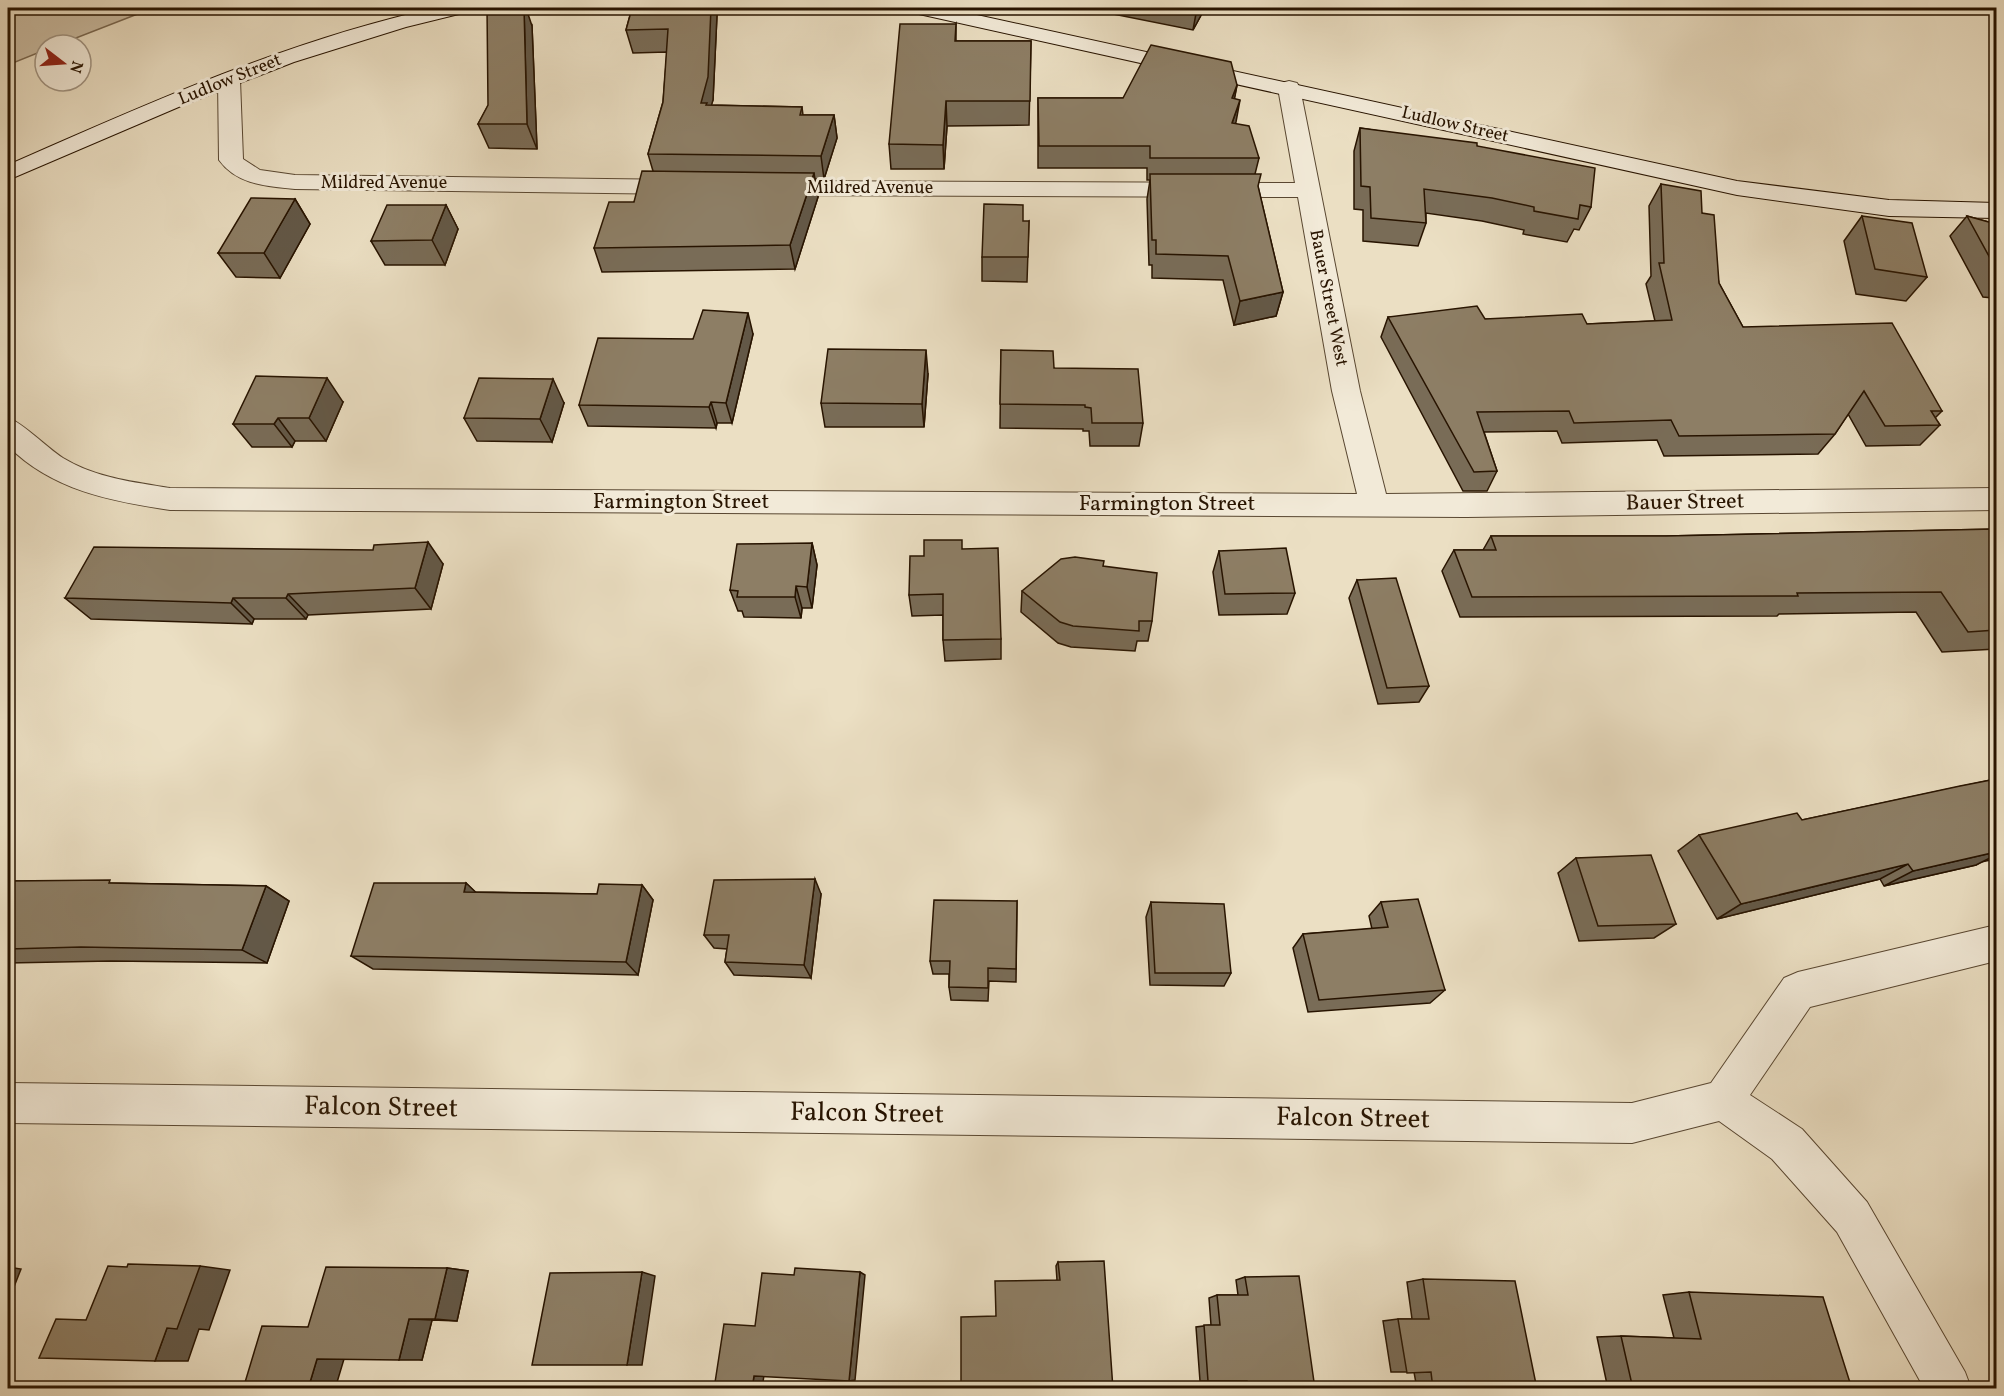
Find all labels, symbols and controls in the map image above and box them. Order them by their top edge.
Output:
north arrow [33,33,93,93]
street label: Ludlow Street [175,48,285,112]
text: N [63,58,88,76]
street label: Ludlow Street [1399,101,1511,149]
street label: Mildred Avenue [321,171,447,196]
street label: Mildred Avenue [807,176,933,201]
street label: Bauer Street West [1302,227,1354,369]
street label: Bauer Street [1625,486,1745,520]
street label: Farmington Street [593,487,769,518]
street label: Farmington Street [1079,489,1255,520]
street label: Falcon Street [304,1088,458,1128]
street label: Falcon Street [790,1094,944,1134]
street label: Falcon Street [1276,1099,1430,1139]

